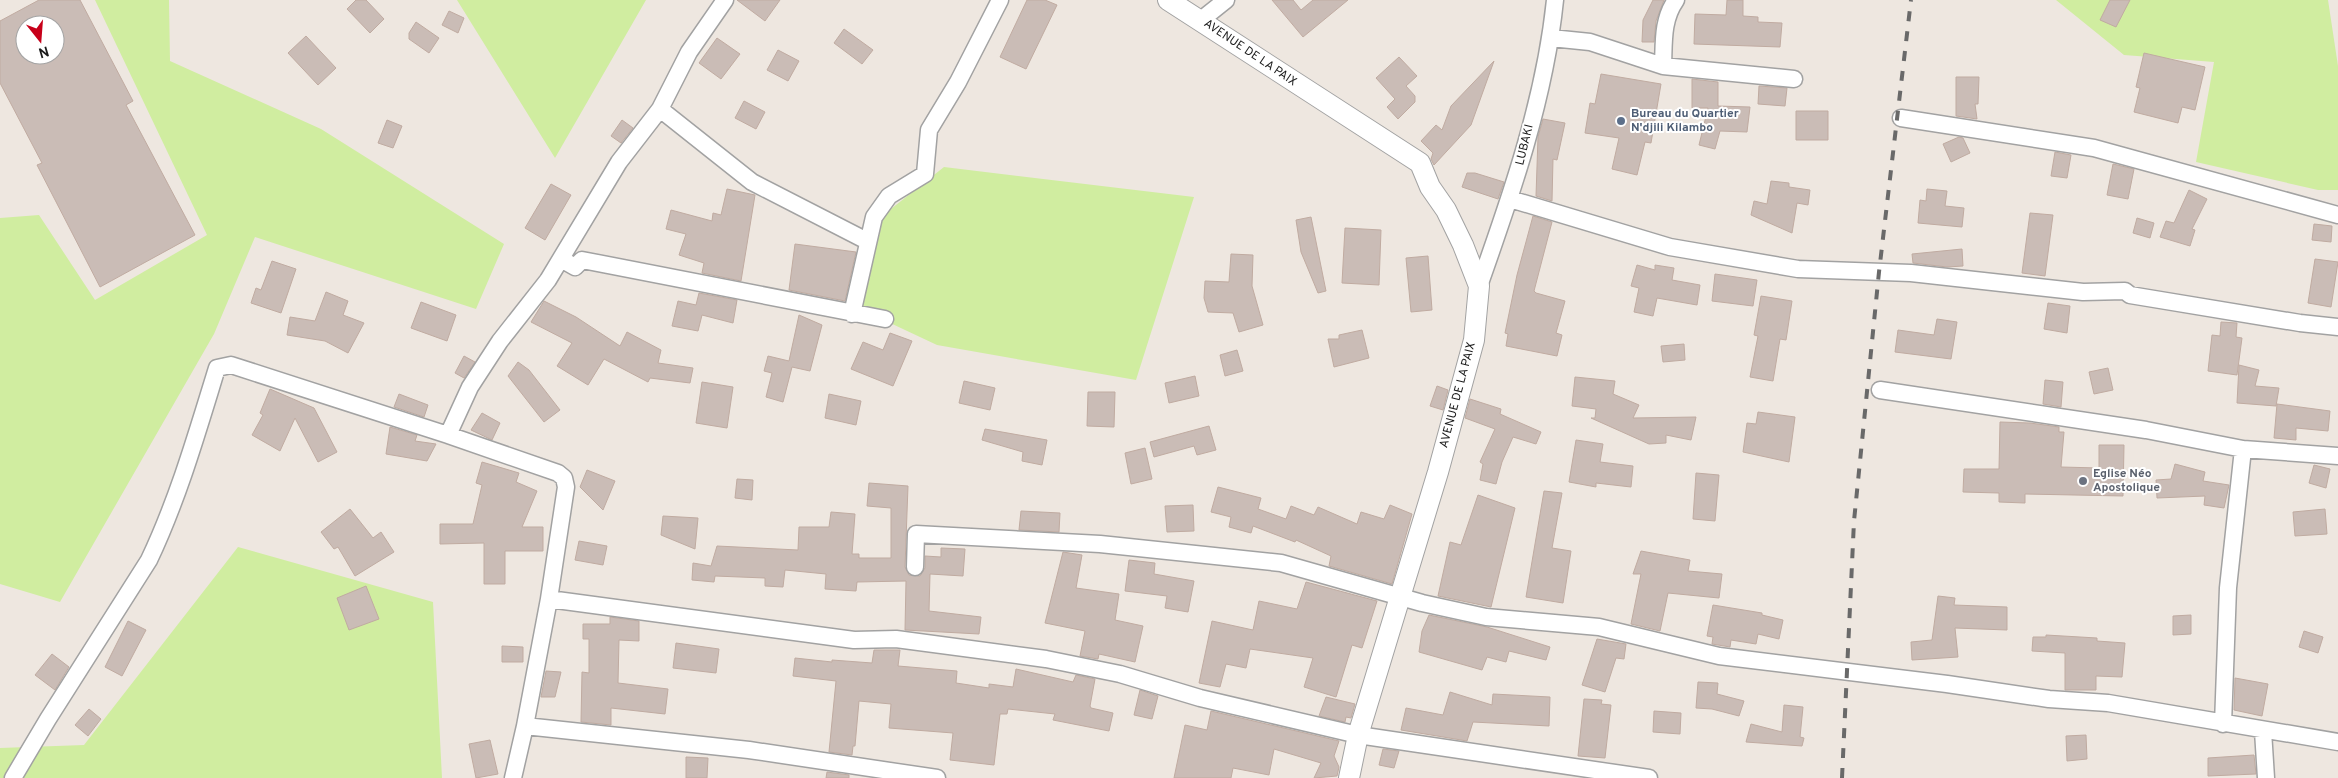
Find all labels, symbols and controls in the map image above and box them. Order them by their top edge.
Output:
north arrow [15,15,65,65]
street label: AVENUE DE LA PAIX [1200,16,1300,90]
text: N [36,41,51,61]
place label: Bureau du Quartier N'djili Kilambo [1631,106,1739,136]
marker: Bureau du Quartier N'djili Kilambo [1615,115,1627,127]
street label: LUBAKI [1512,123,1538,167]
street label: AVENUE DE LA PAIX [1436,340,1480,450]
place label: Eglise Néo Apostolique [2093,466,2160,496]
marker: Eglise Néo Apostolique [2077,475,2089,487]

